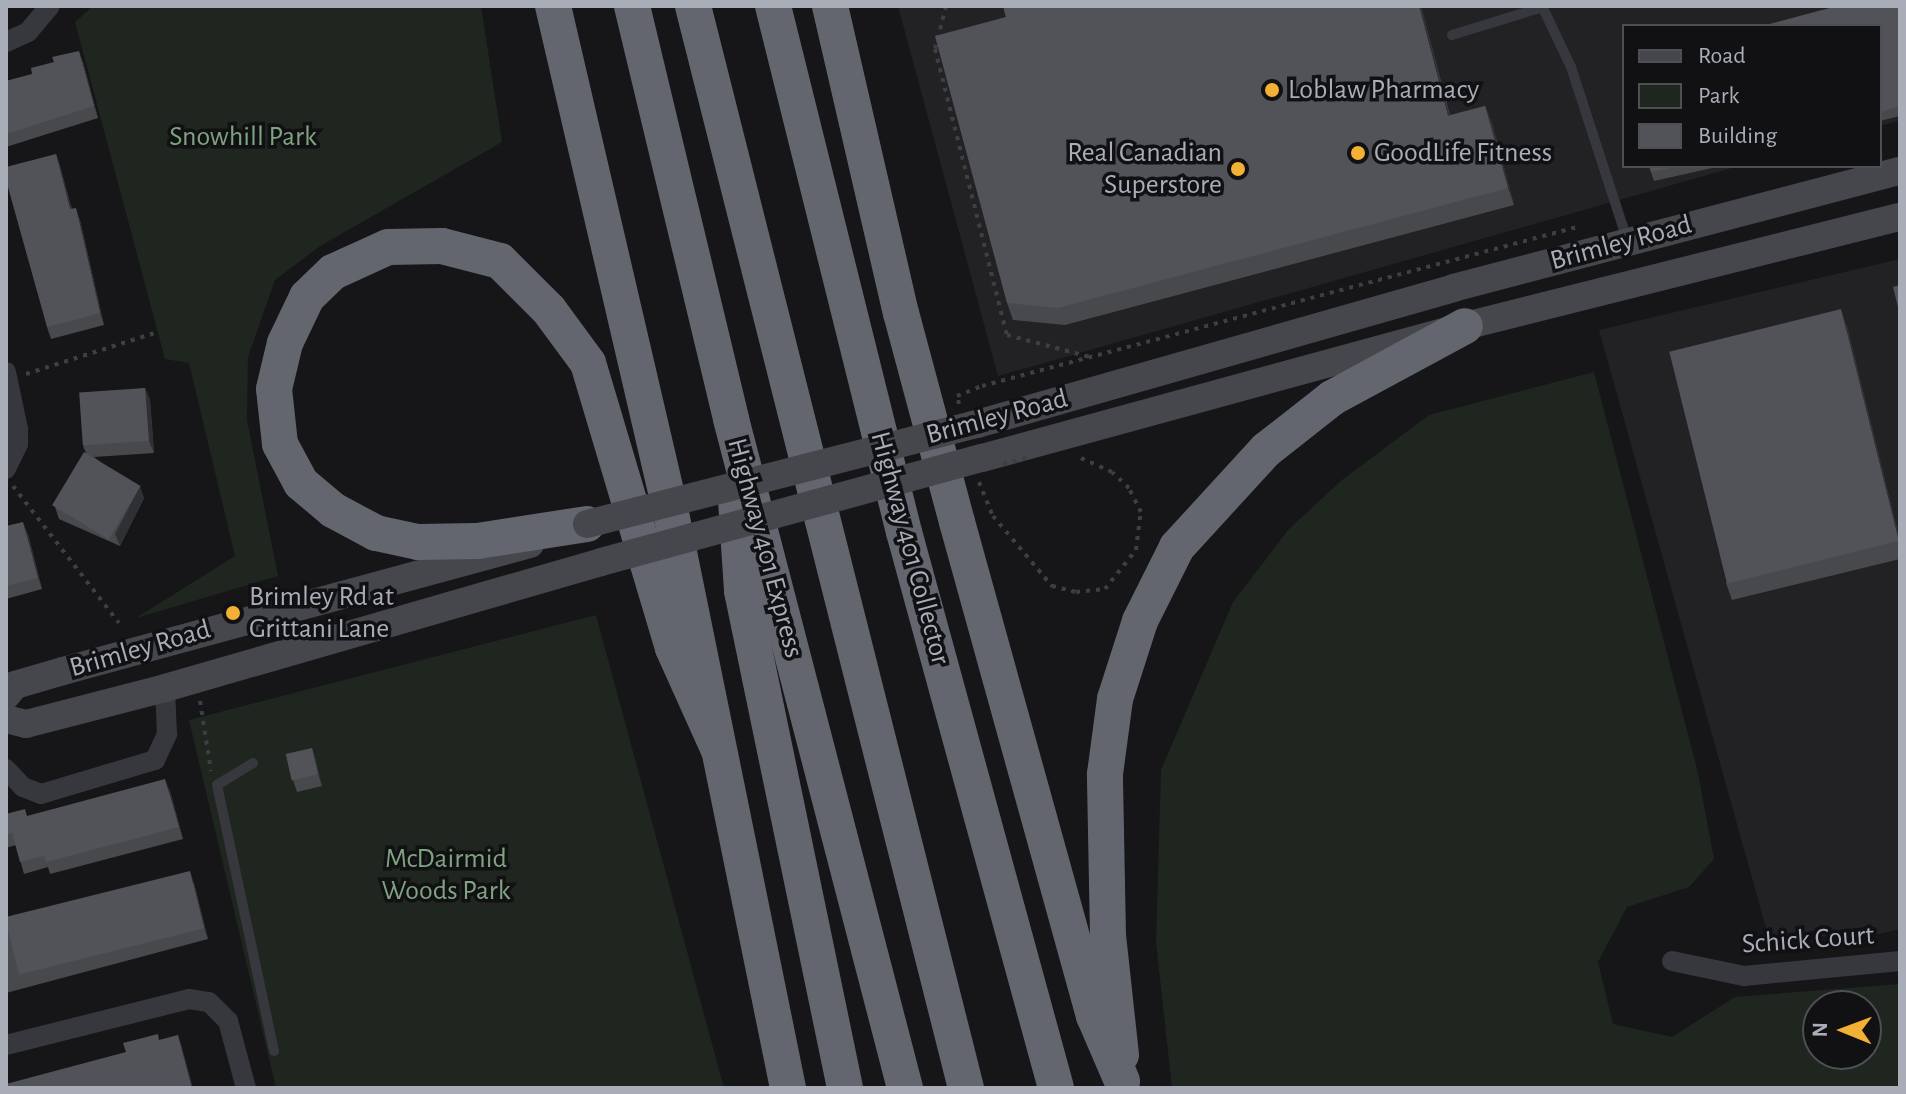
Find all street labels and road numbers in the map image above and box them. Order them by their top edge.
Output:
street label: Brimley Road [1547,208,1695,278]
street label: Brimley Road [923,382,1071,452]
street label: Highway 401 Collector [863,428,957,668]
street label: Highway 401 Express [720,435,810,661]
street label: Brimley Road [66,613,214,685]
street label: Schick Court [1741,919,1875,961]

